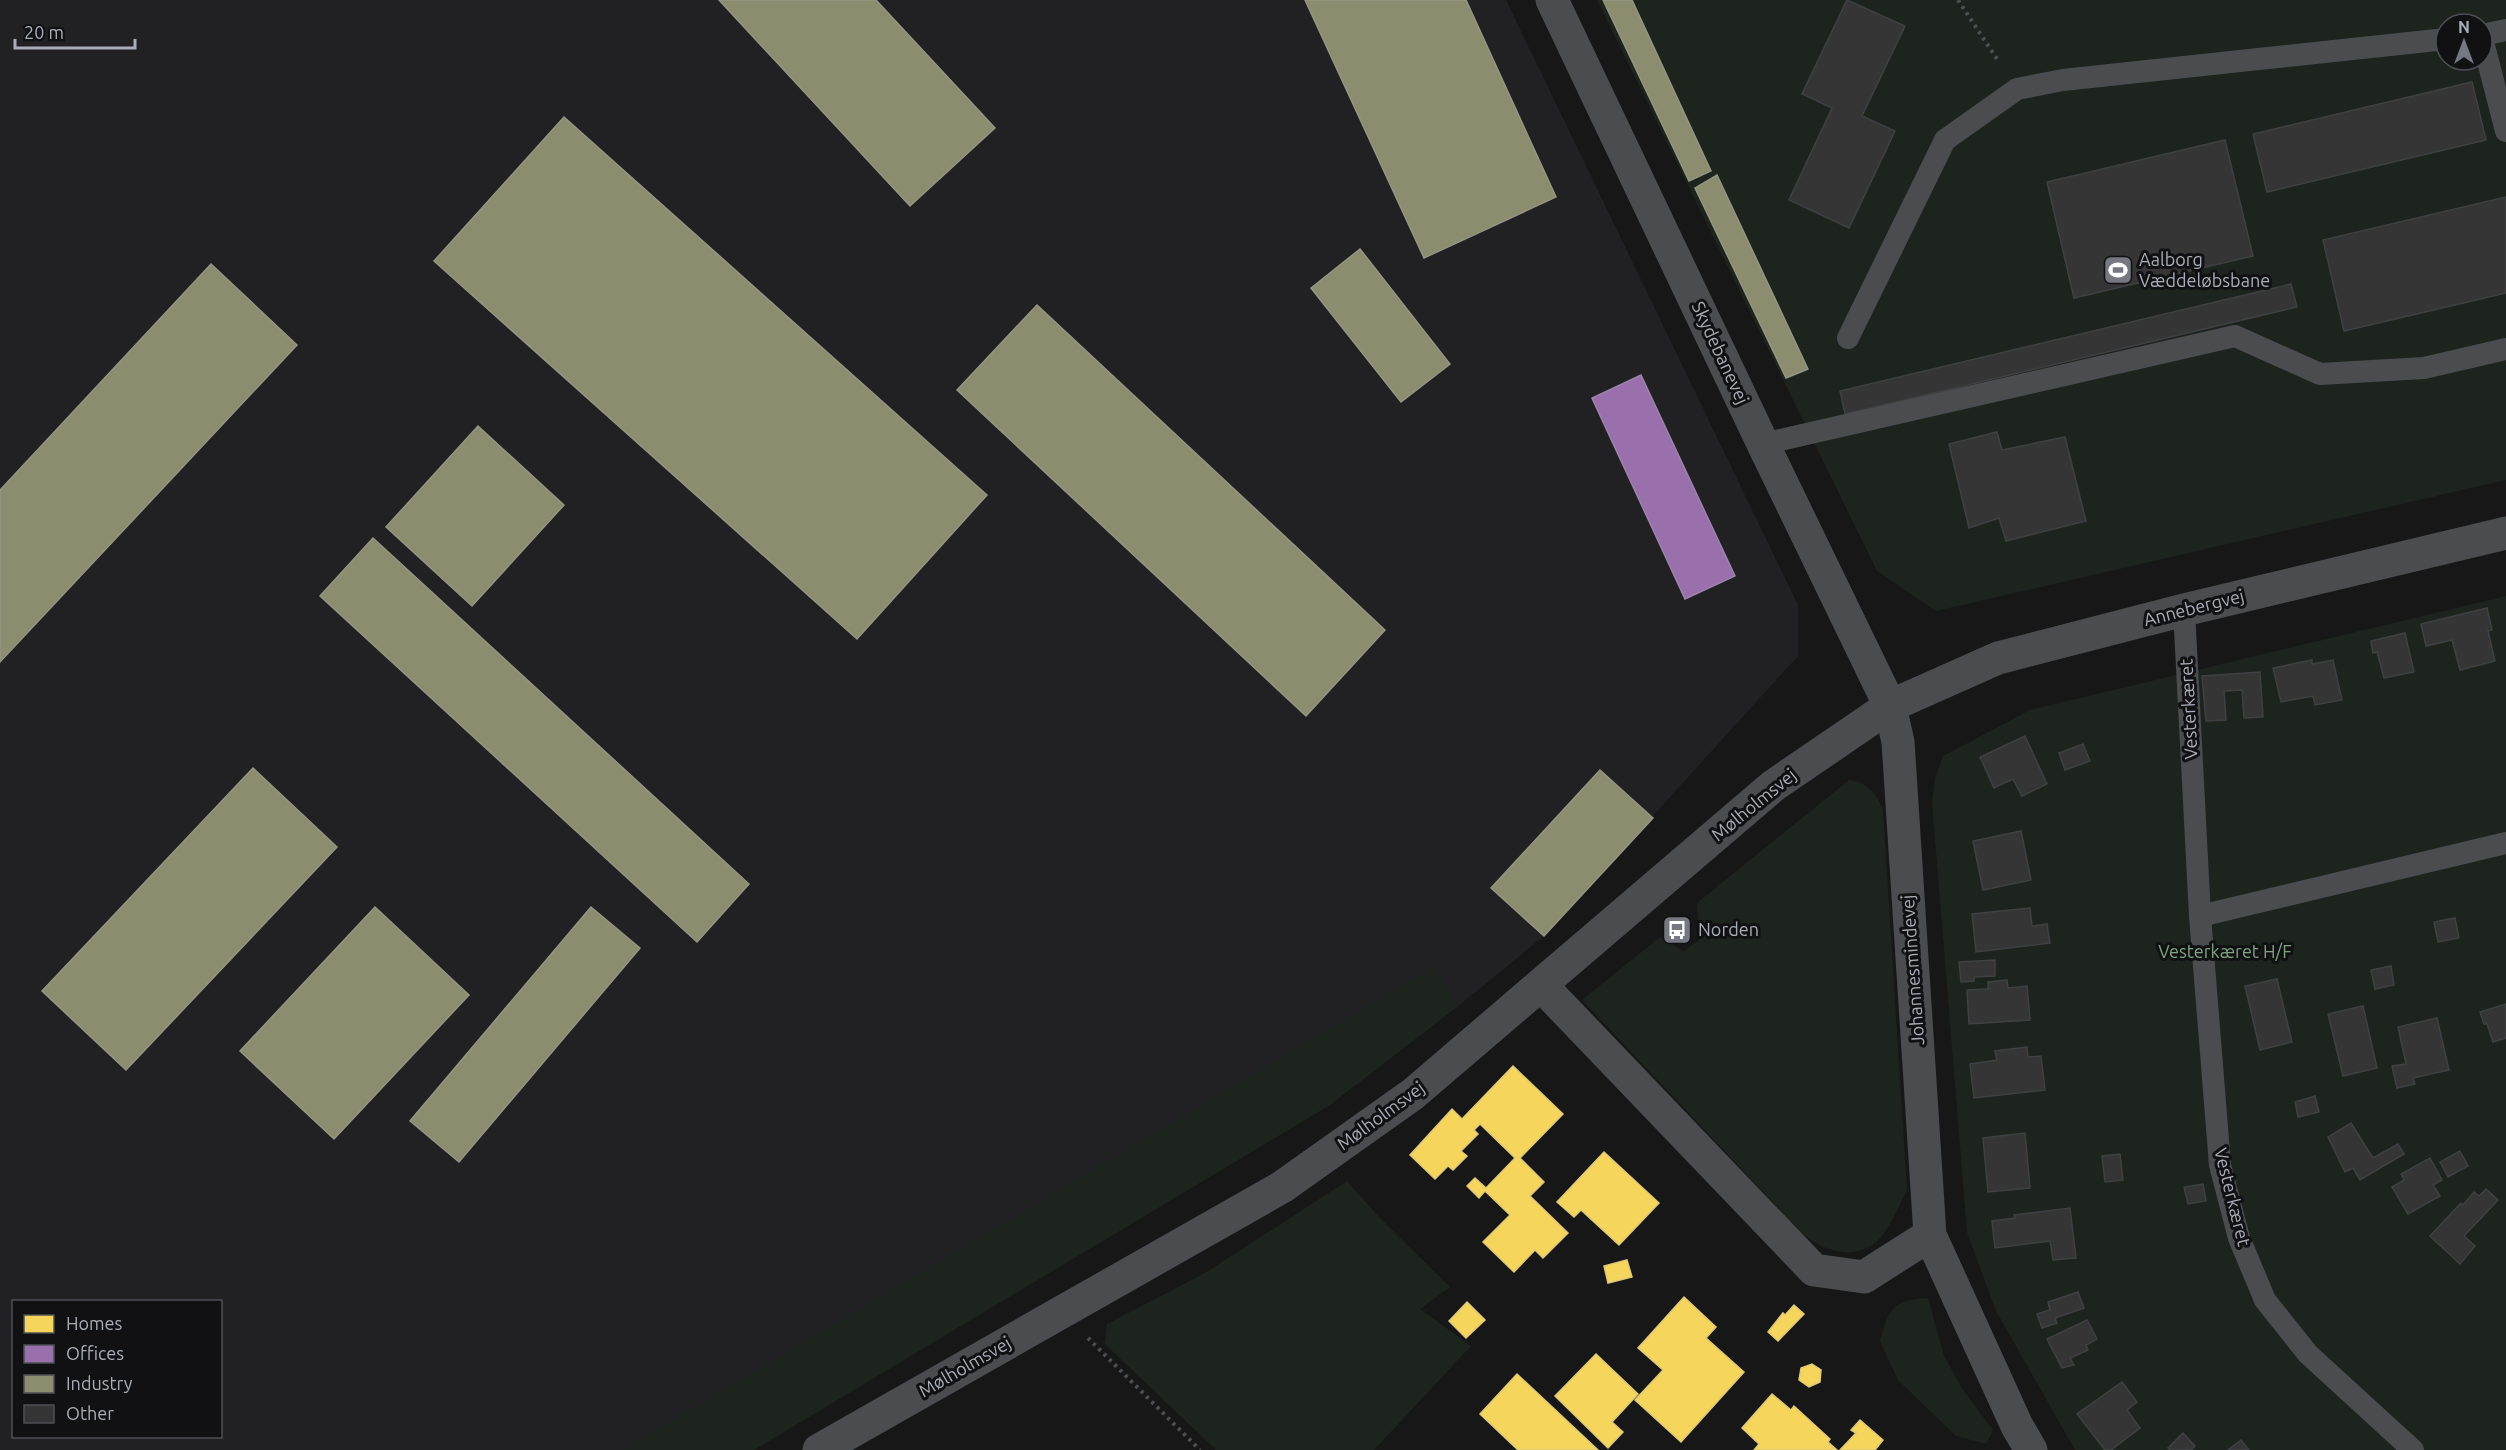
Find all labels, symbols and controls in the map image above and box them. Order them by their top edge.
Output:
scale bar [15,12,135,50]
north arrow [2434,12,2494,72]
text: N [2458,18,2470,36]
text: 20 m [24,22,64,42]
place label: Aalborg Væddeløbsbane [2139,249,2270,290]
sports icon: Aalborg Væddeløbsbane [2102,254,2134,286]
street label: Skydebanevej [1688,298,1753,407]
street label: Annebergvej [2141,585,2246,629]
street label: Vesterkæret [2175,658,2201,760]
street label: Mølholmsvej [1707,764,1800,844]
street label: Johannesmindevej [1897,894,1927,1046]
bus stop icon: Norden [1661,914,1693,946]
place label: Norden [1698,919,1759,939]
park label: Vesterkæret H/F [2158,941,2292,961]
street label: Mølholmsvej [1333,1077,1428,1154]
street label: Vesterkæret [2211,1146,2255,1248]
legend [12,1300,222,1438]
text: Homes [66,1313,123,1333]
street label: Mølholmsvej [915,1332,1014,1401]
text: Offices [66,1343,124,1363]
text: Industry [66,1373,133,1393]
text: Other [66,1403,114,1423]

